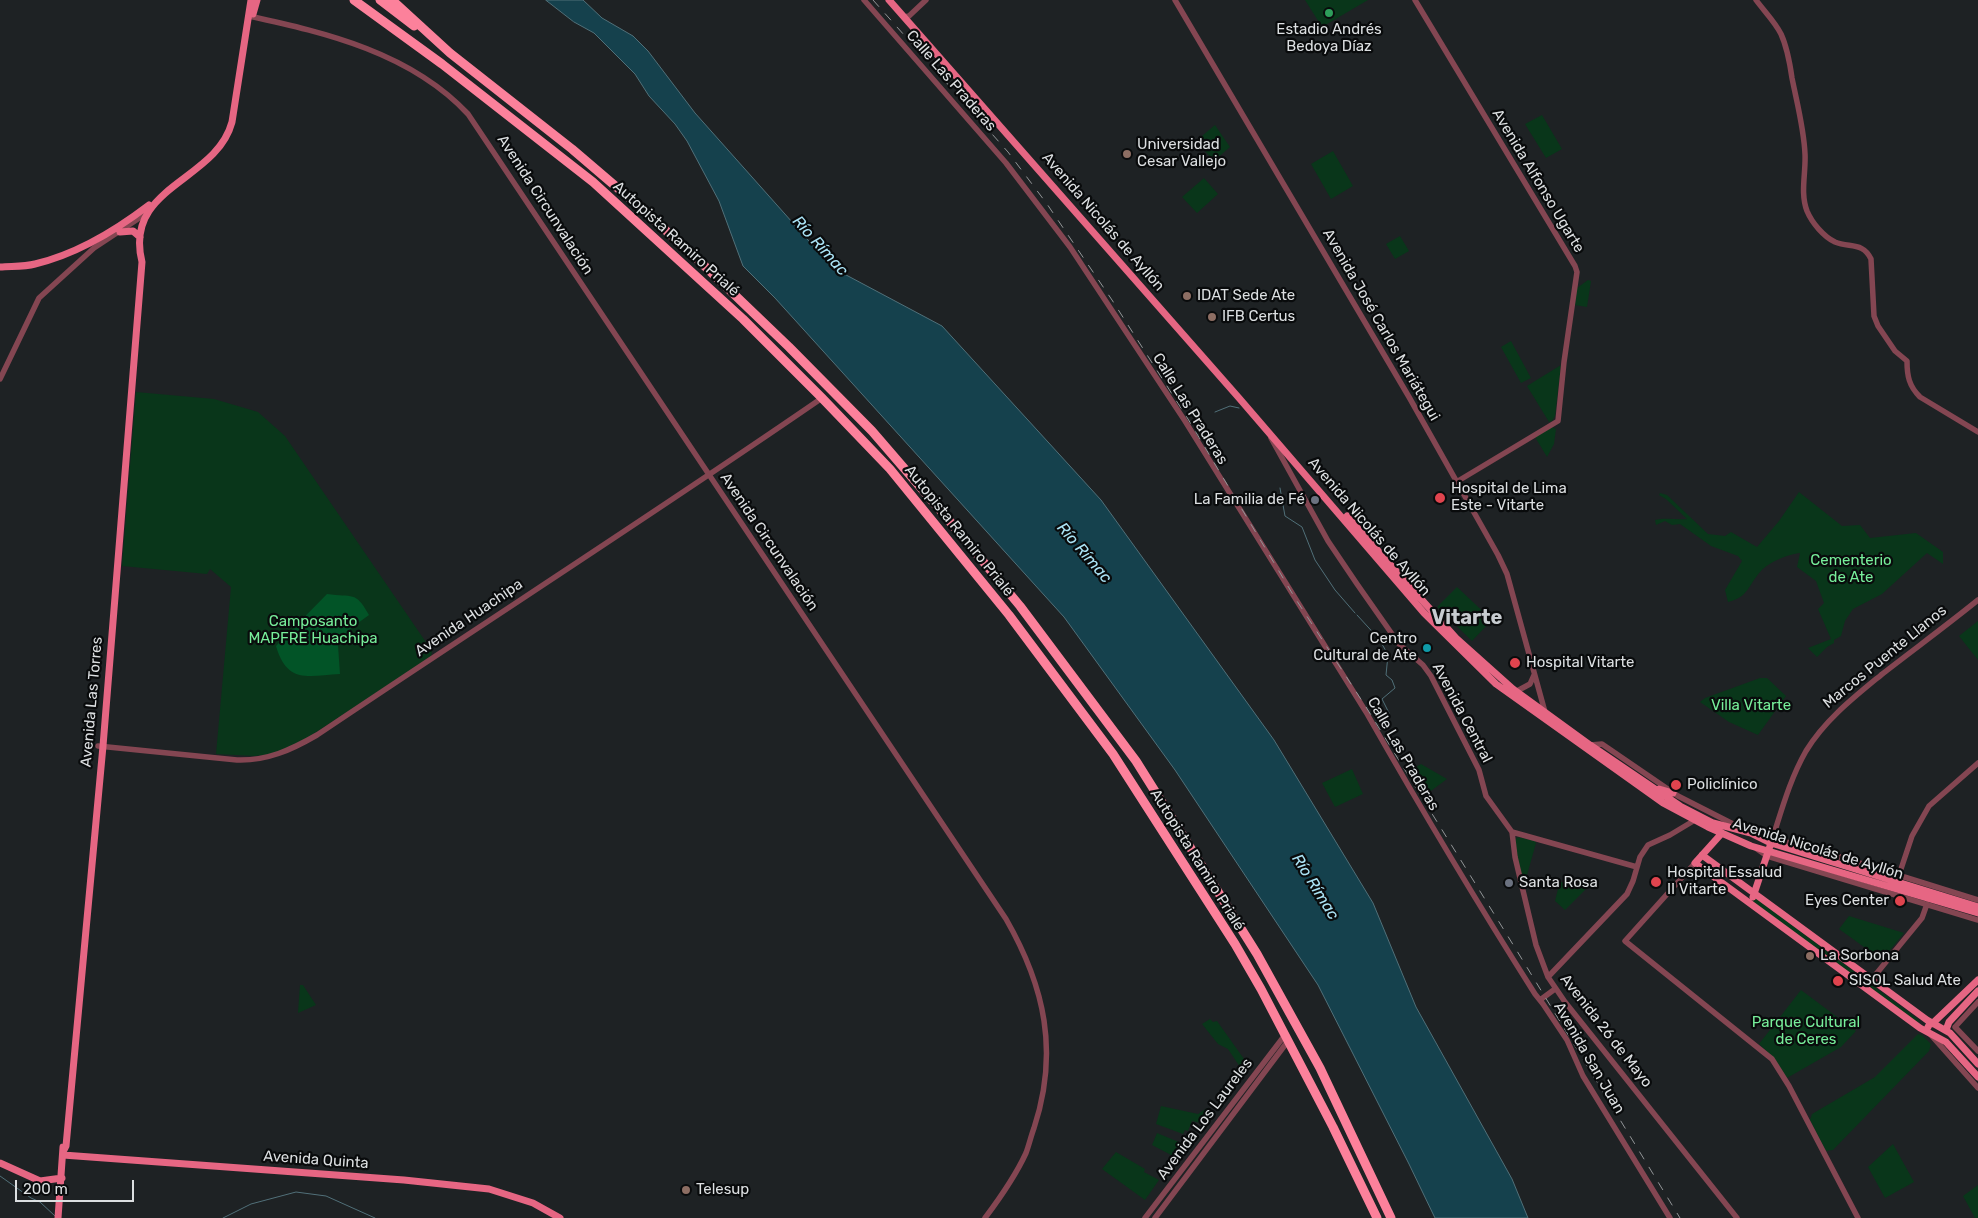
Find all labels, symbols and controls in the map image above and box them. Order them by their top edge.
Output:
marker: Estadio Andrés Bedoya Díaz [1323,7,1335,19]
place label: Estadio Andrés Bedoya Díaz [1276,21,1382,56]
street label: Calle Las Praderas [902,27,1000,135]
street label: Avenida Alfonso Ugarte [1488,106,1588,256]
street label: Avenida Circunvalación [493,132,597,278]
place label: Universidad Cesar Vallejo [1137,136,1226,171]
marker: Universidad Cesar Vallejo [1121,148,1133,160]
street label: Avenida Nicolás de Ayllón [1038,149,1168,295]
street label: Autopista Ramiro Prialé [609,178,743,300]
water label: Río Rímac [788,212,852,280]
street label: Avenida José Carlos Mariátegui [1319,226,1443,424]
place label: IDAT Sede Ate [1197,287,1295,305]
marker: IDAT Sede Ate [1181,290,1193,302]
place label: IFB Certus [1222,308,1295,326]
marker: IFB Certus [1206,311,1218,323]
street label: Calle Las Praderas [1148,350,1232,468]
street label: Avenida Nicolás de Ayllón [1304,454,1434,600]
street label: Autopista Ramiro Prialé [901,462,1017,600]
street label: Avenida Circunvalación [716,469,822,615]
place label: Hospital de Lima Este - Vitarte [1451,480,1567,515]
place label: La Familia de Fé [1194,491,1305,509]
marker: Hospital de Lima Este - Vitarte [1433,491,1447,505]
marker: La Familia de Fé [1309,494,1321,506]
water label: Río Rímac [1052,519,1116,587]
park label: Cementerio de Ate [1810,552,1892,587]
street label: Avenida Huachipa [412,575,526,661]
street label: Marcos Puente Llanos [1820,602,1950,712]
district label: Vitarte [1432,606,1502,630]
park label: Camposanto MAPFRE Huachipa [248,613,378,648]
place label: Centro Cultural de Ate [1313,630,1417,665]
street label: Avenida Las Torres [77,636,107,768]
marker: Centro Cultural de Ate [1421,642,1433,654]
place label: Hospital Vitarte [1526,654,1635,672]
marker: Hospital Vitarte [1508,656,1522,670]
street label: Avenida Central [1428,660,1496,766]
street label: Calle Las Praderas [1363,694,1443,814]
park label: Villa Vitarte [1711,697,1791,715]
place label: Policlínico [1687,776,1758,794]
marker: Policlínico [1669,778,1683,792]
street label: Autopista Ramiro Prialé [1146,786,1248,934]
street label: Avenida Nicolás de Ayllón [1730,814,1906,884]
water label: Río Rímac [1287,850,1343,924]
place label: Hospital Essalud II Vitarte [1667,864,1782,899]
place label: Santa Rosa [1519,874,1598,892]
marker: Hospital Essalud II Vitarte [1649,875,1663,889]
marker: Santa Rosa [1503,877,1515,889]
place label: Eyes Center [1805,892,1889,910]
marker: Eyes Center [1893,894,1907,908]
place label: La Sorbona [1820,947,1899,965]
marker: La Sorbona [1804,950,1816,962]
street label: Avenida 26 de Mayo [1556,971,1656,1091]
place label: SISOL Salud Ate [1849,972,1961,990]
marker: SISOL Salud Ate [1831,974,1845,988]
street label: Avenida San Juan [1550,999,1628,1117]
park label: Parque Cultural de Ceres [1752,1014,1860,1049]
street label: Avenida Los Laureles [1154,1055,1256,1183]
street label: Avenida Quinta [263,1147,369,1173]
scale bar [18,1170,136,1202]
text: 200 m [23,1180,68,1198]
place label: Telesup [696,1181,749,1199]
marker: Telesup [680,1184,692,1196]

